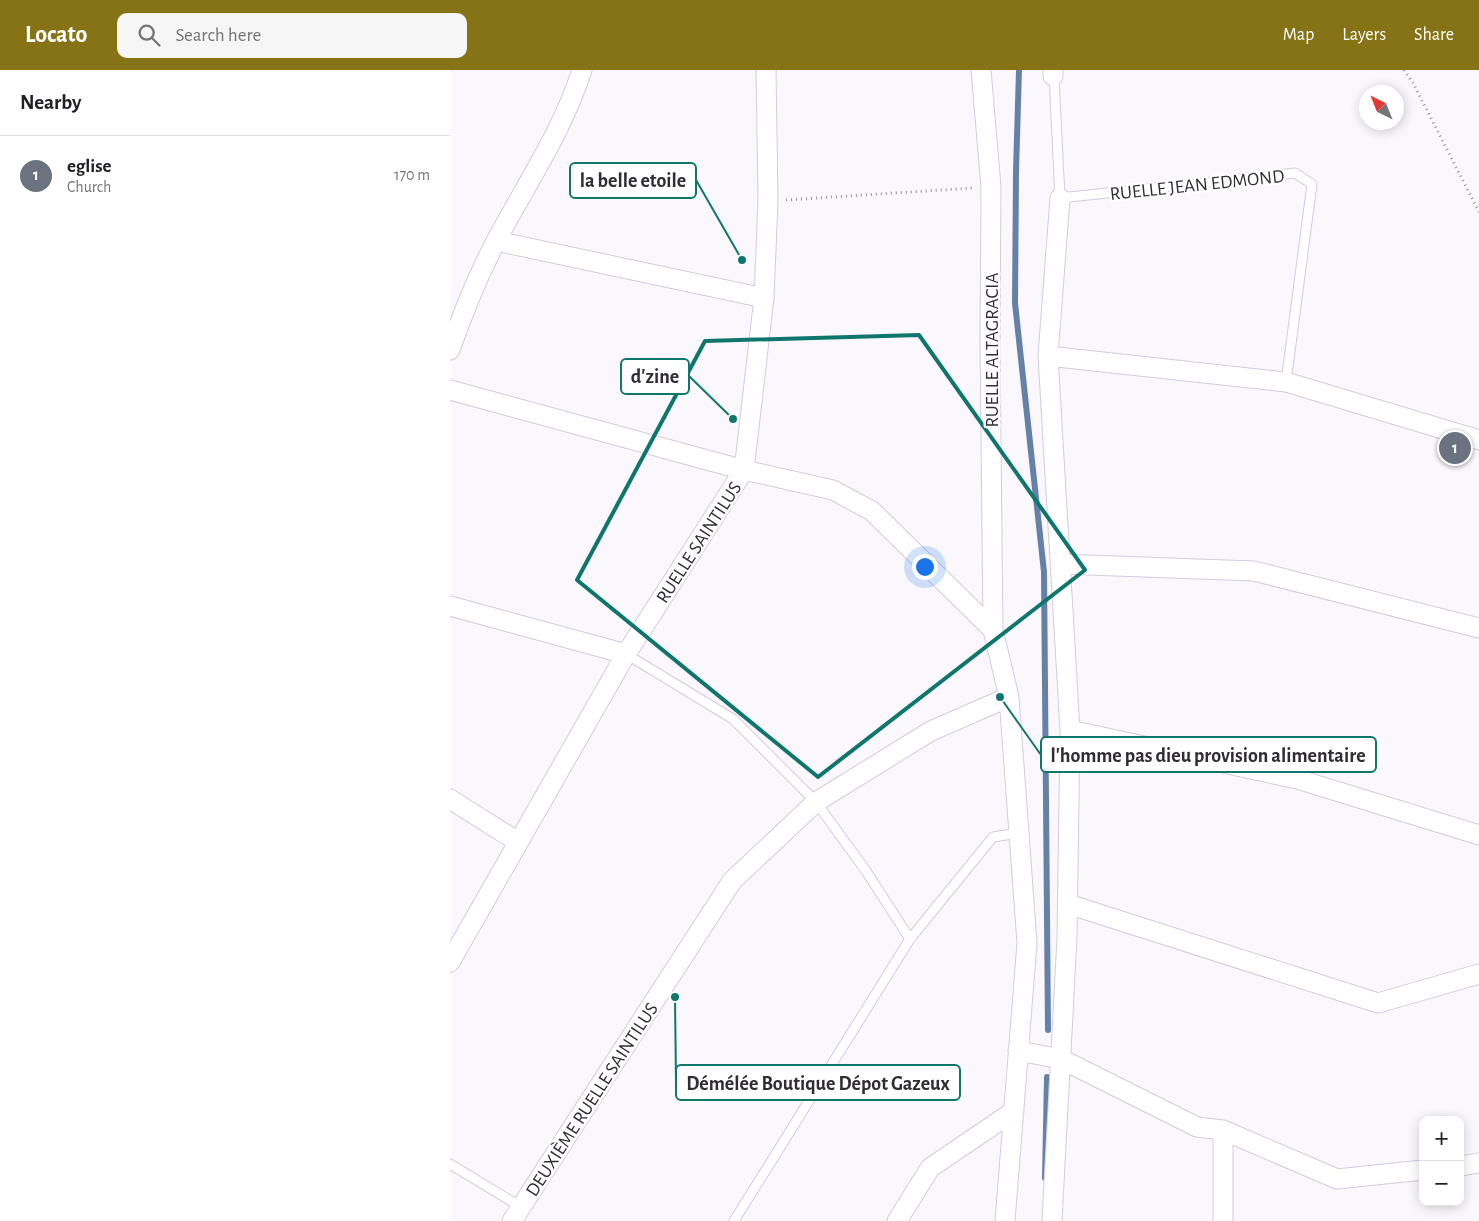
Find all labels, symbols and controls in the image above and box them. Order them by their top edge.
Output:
search box [117,13,467,58]
icon: search [135,21,163,49]
text: Locato [25,23,87,47]
text: Search here [175,26,261,45]
text: Map [1283,26,1314,44]
text: Layers [1342,26,1386,44]
text: Share [1414,26,1454,44]
north arrow [1359,85,1404,130]
text: Nearby [20,92,81,113]
text: eglise [67,157,112,176]
callout: la belle etoile [570,163,696,198]
text: 1 [33,167,39,183]
text: 170 m [394,167,430,183]
street label: RUELLE JEAN EDMOND [1109,167,1285,204]
text: la belle etoile [580,171,686,191]
text: Church [67,179,111,195]
street label: RUELLE ALTAGRACIA [983,273,1002,427]
callout: d'zine [621,359,689,394]
text: d'zine [631,367,679,387]
pin: 1 [1439,429,1471,467]
street label: RUELLE SAINTILUS [653,479,745,607]
your location [912,554,938,580]
callout: l'homme pas dieu provision alimentaire [1041,737,1376,772]
text: l'homme pas dieu provision alimentaire [1050,746,1366,766]
street label: DEUXIÈME RUELLE SAINTILUS [521,999,662,1200]
callout: Démélée Boutique Dépot Gazeux [676,1065,960,1100]
text: Démélée Boutique Dépot Gazeux [686,1074,951,1094]
map controls [1419,1116,1464,1206]
button: + [1419,1116,1464,1161]
button: − [1419,1161,1464,1206]

